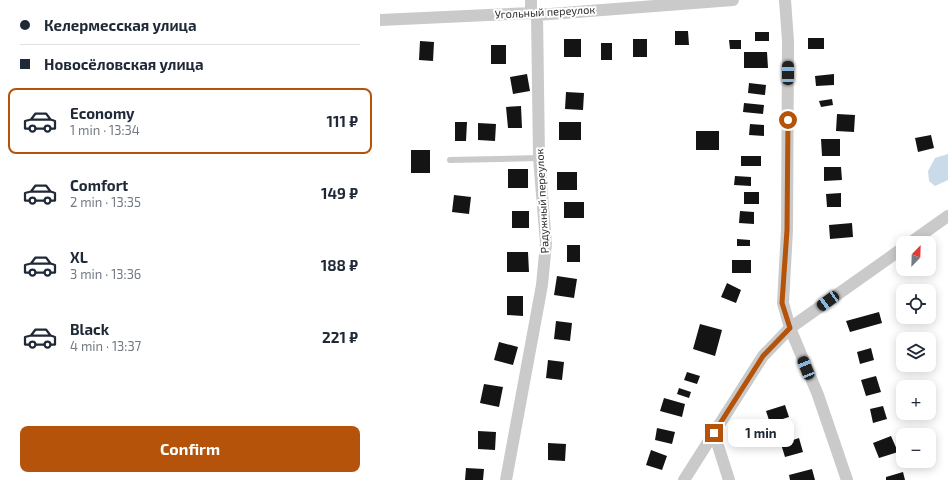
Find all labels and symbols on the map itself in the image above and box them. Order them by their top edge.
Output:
street label: Угольный переулок [494,2,596,22]
car [782,61,794,85]
route start [779,111,797,129]
street label: Радужный переулок [532,148,552,254]
north arrow [896,236,936,276]
car [815,289,841,313]
car [796,355,816,381]
callout: 1 min [728,419,794,447]
route end [705,424,723,442]

